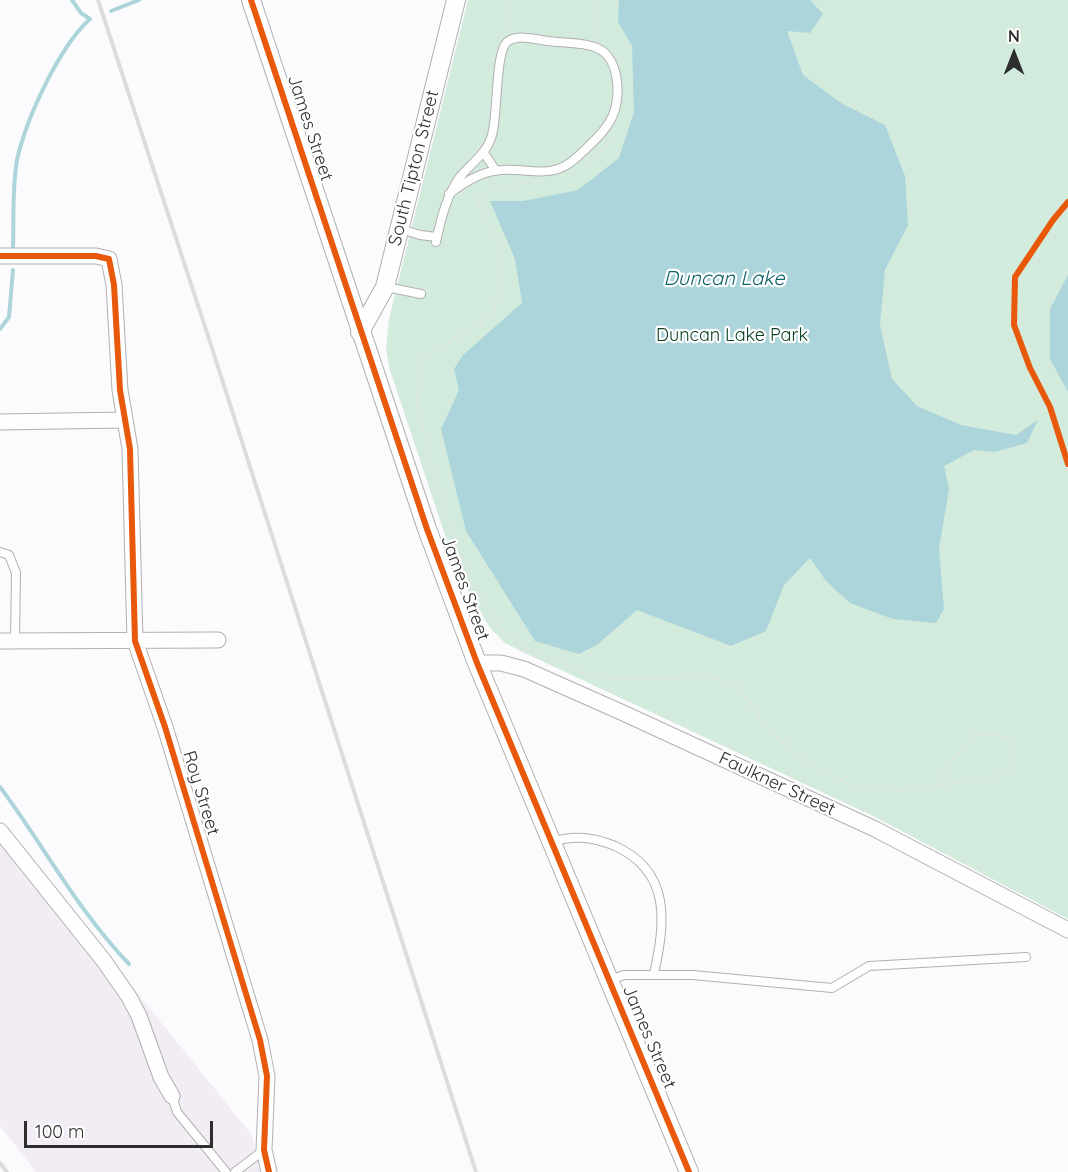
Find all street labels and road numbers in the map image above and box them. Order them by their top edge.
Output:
street label: James Street [283,72,337,184]
street label: South Tipton Street [384,88,444,248]
street label: James Street [436,532,494,644]
street label: Roy Street [178,748,224,838]
street label: Faulkner Street [715,748,839,820]
street label: James Street [618,982,680,1092]

